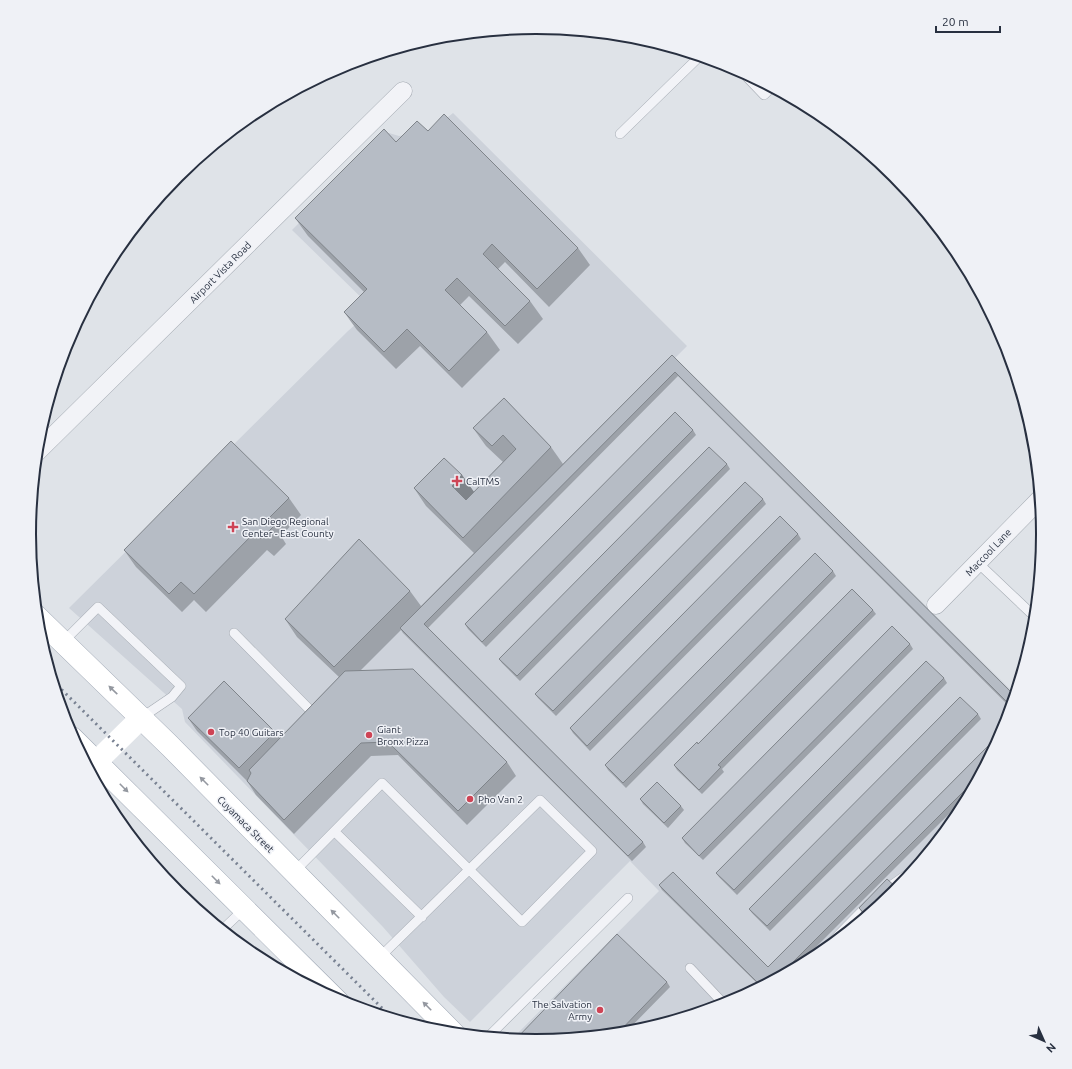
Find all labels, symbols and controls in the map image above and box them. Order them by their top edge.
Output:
scale bar [936,8,1000,34]
text: 20 m [942,15,969,28]
street label: Airport Vista Road [187,239,253,305]
marker: CalTMS [451,475,463,487]
place label: CalTMS [466,476,499,487]
place label: San Diego Regional Center - East County [242,516,334,539]
marker: San Diego Regional Center - East County [227,521,239,533]
street label: Maccool Lane [963,527,1014,578]
one-way arrow [108,686,118,695]
place label: Giant Bronx Pizza [377,724,429,747]
marker: Top 40 Guitars [206,727,216,737]
place label: Top 40 Guitars [219,727,284,738]
marker: Giant Bronx Pizza [364,730,374,740]
one-way arrow [199,776,209,786]
one-way arrow [119,783,129,793]
street label: Cuyamaca Street [215,794,276,855]
marker: Pho Van 2 [465,794,475,804]
place label: Pho Van 2 [478,794,523,805]
one-way arrow [212,875,221,885]
one-way arrow [330,909,340,919]
place label: The Salvation Army [532,999,592,1022]
one-way arrow [422,1001,431,1011]
marker: The Salvation Army [595,1005,605,1015]
north arrow [1024,1021,1064,1061]
text: N [1044,1041,1058,1055]

